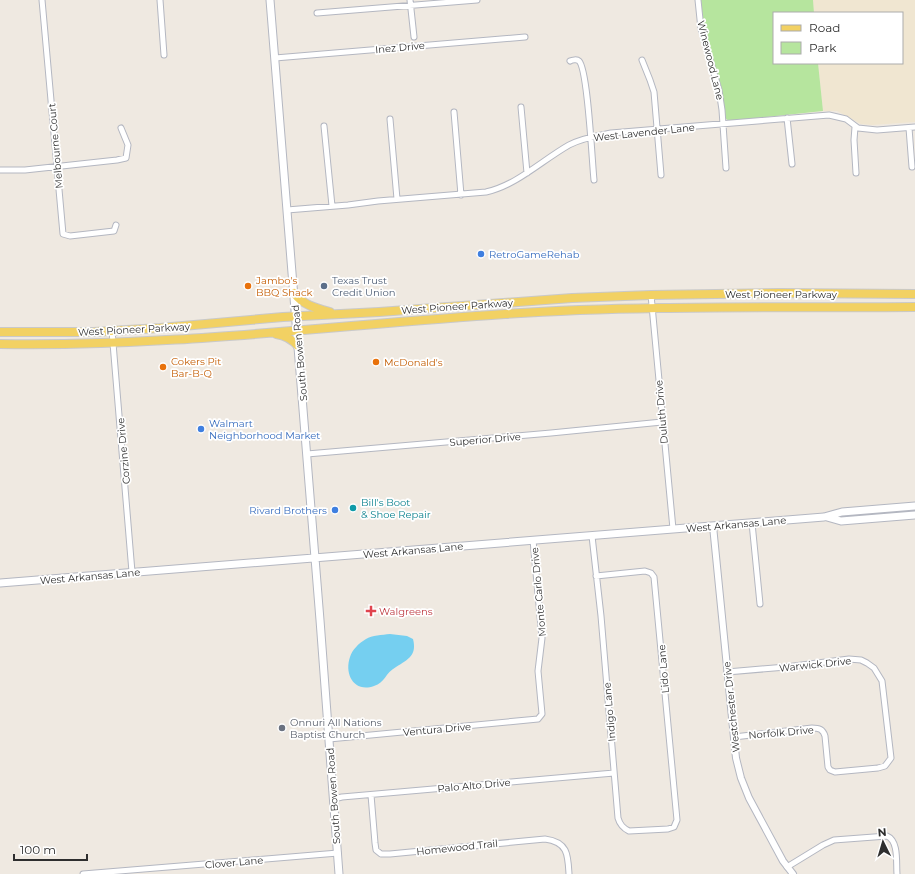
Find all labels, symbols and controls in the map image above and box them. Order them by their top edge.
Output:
legend [773,12,903,64]
street label: Winewood Lane [694,19,727,101]
text: Road [809,20,840,35]
street label: Inez Drive [375,39,425,56]
text: Park [809,40,837,55]
street label: Melbourne Court [45,103,66,189]
street label: West Lavender Lane [593,121,695,144]
place label: RetroGameRehab [489,248,580,261]
marker: RetroGameRehab [476,249,486,259]
place label: Jambo's BBQ Shack [255,274,312,299]
place label: Texas Trust Credit Union [332,274,395,299]
marker: Jambo's BBQ Shack [243,281,253,291]
marker: Texas Trust Credit Union [319,281,329,291]
street label: West Pioneer Parkway [725,288,838,301]
street label: West Pioneer Parkway [401,296,514,317]
street label: South Bowen Road [289,304,310,402]
street label: West Pioneer Parkway [78,320,191,339]
place label: Cokers Pit Bar-B-Q [171,355,221,380]
place label: McDonald's [384,356,443,369]
marker: McDonald's [371,357,381,367]
marker: Cokers Pit Bar-B-Q [158,362,168,372]
street label: Duluth Drive [652,379,671,444]
street label: Corzine Drive [114,417,133,485]
place label: Walmart Neighborhood Market [209,417,320,442]
marker: Walmart Neighborhood Market [196,424,206,434]
street label: Superior Drive [449,430,521,449]
place label: Bill's Boot & Shoe Repair [361,496,431,521]
marker: Bill's Boot & Shoe Repair [348,503,358,513]
place label: Rivard Brothers [249,504,327,517]
marker: Rivard Brothers [330,505,340,515]
street label: West Arkansas Lane [685,514,787,535]
street label: West Arkansas Lane [362,540,464,561]
street label: Monte Carlo Drive [528,547,549,637]
street label: West Arkansas Lane [39,566,141,587]
place label: Walgreens [379,605,433,618]
marker: Walgreens [366,606,376,616]
street label: Lido Lane [655,644,672,694]
street label: Warwick Drive [778,654,852,675]
street label: Westchester Drive [720,661,743,753]
street label: Indigo Lane [600,682,619,742]
place label: Onnuri All Nations Baptist Church [290,716,382,741]
street label: Ventura Drive [402,720,472,739]
marker: Onnuri All Nations Baptist Church [277,723,287,733]
street label: Norfolk Drive [748,723,814,742]
street label: South Bowen Road [324,747,343,845]
street label: Palo Alto Drive [437,776,511,795]
north arrow [863,822,903,862]
text: N [877,825,887,839]
scale bar [14,836,87,862]
street label: Homewood Trail [416,837,499,858]
text: 100 m [20,842,56,857]
street label: Clover Lane [204,853,264,872]

